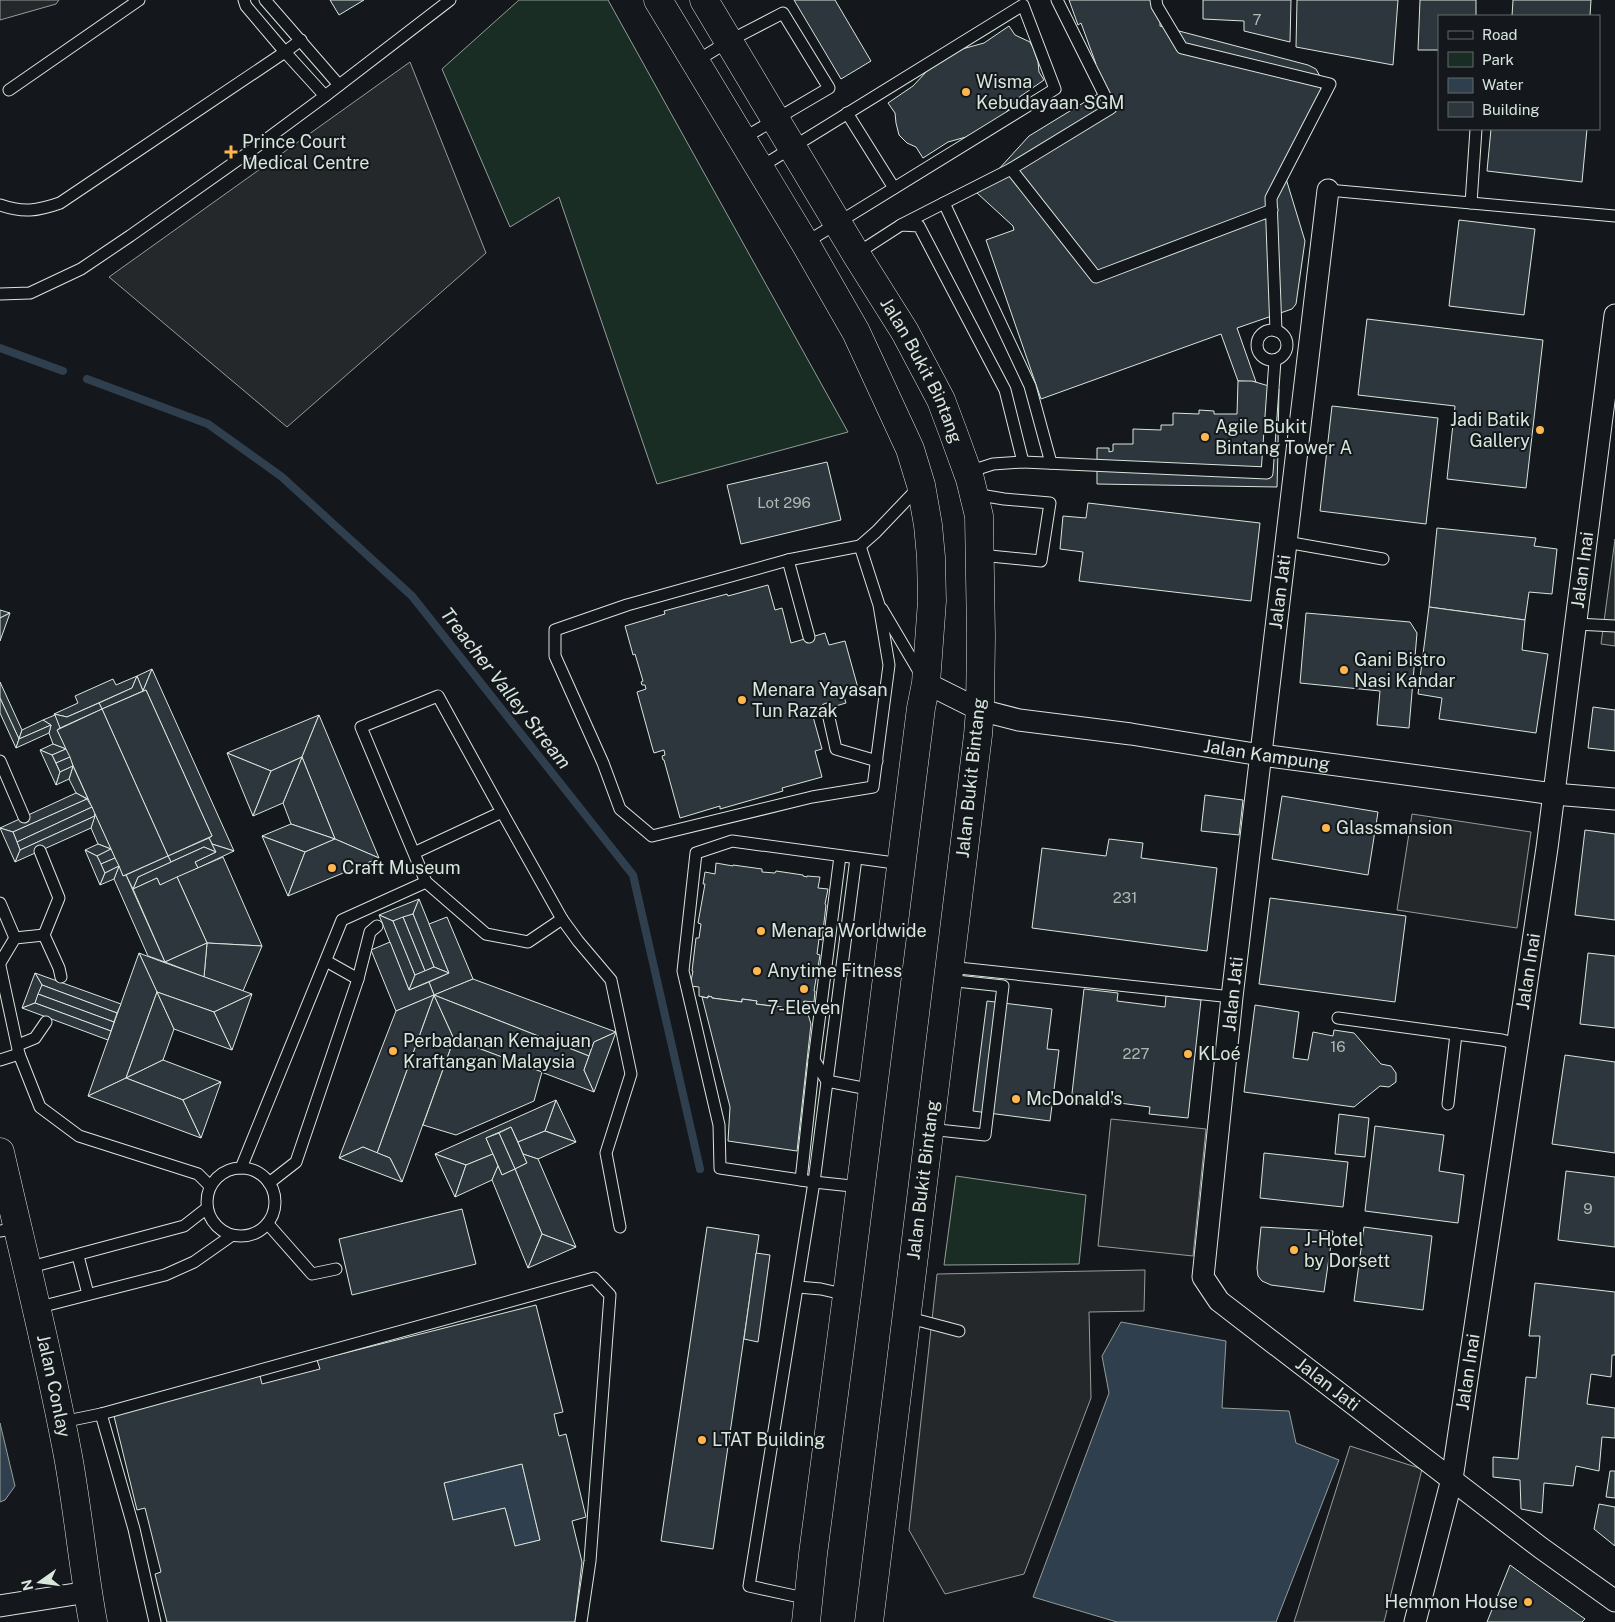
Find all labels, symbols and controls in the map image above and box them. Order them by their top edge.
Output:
house number: 7 [1252,11,1262,28]
legend [1438,15,1600,130]
text: Road [1482,26,1518,43]
text: Park [1482,51,1514,68]
place label: Wisma Kebudayaan SGM [976,71,1125,113]
text: Water [1482,76,1524,93]
marker: Wisma Kebudayaan SGM [960,86,972,98]
text: Building [1482,101,1540,118]
place label: Prince Court Medical Centre [242,131,369,173]
marker: Prince Court Medical Centre [224,145,238,159]
street label: Jalan Bukit Bintang [876,293,967,446]
place label: Jadi Batik Gallery [1450,409,1530,451]
place label: Agile Bukit Bintang Tower A [1215,416,1352,458]
marker: Jadi Batik Gallery [1534,424,1546,436]
marker: Agile Bukit Bintang Tower A [1199,431,1211,443]
house number: Lot 296 [757,494,811,511]
street label: Jalan Inai [1567,530,1597,610]
street label: Jalan Jati [1265,553,1294,630]
water label: Treacher Valley Stream [436,603,576,773]
place label: Gani Bistro Nasi Kandar [1354,649,1456,691]
marker: Gani Bistro Nasi Kandar [1338,664,1350,676]
place label: Menara Yayasan Tun Razak [752,679,888,721]
marker: Menara Yayasan Tun Razak [736,694,748,706]
street label: Jalan Bukit Bintang [952,697,989,859]
street label: Jalan Kampung [1202,735,1331,774]
place label: Glassmansion [1336,817,1453,838]
marker: Glassmansion [1320,822,1332,834]
place label: Craft Museum [342,857,461,878]
marker: Craft Museum [326,862,338,874]
house number: 231 [1113,889,1137,906]
place label: Menara Worldwide [771,920,927,941]
marker: Menara Worldwide [755,925,767,937]
street label: Jalan Inai [1512,932,1544,1011]
street label: Jalan Jati [1218,956,1247,1032]
place label: Anytime Fitness [767,960,902,981]
marker: Anytime Fitness [751,965,763,977]
marker: 7-Eleven [798,983,810,995]
place label: 7-Eleven [767,997,841,1018]
place label: Perbadanan Kemajuan Kraftangan Malaysia [403,1030,591,1072]
house number: 16 [1330,1038,1346,1055]
place label: KLoé [1198,1043,1241,1064]
marker: Perbadanan Kemajuan Kraftangan Malaysia [387,1045,399,1057]
house number: 227 [1123,1045,1149,1062]
marker: KLoé [1182,1048,1194,1060]
place label: McDonald's [1026,1088,1122,1109]
marker: McDonald's [1010,1093,1022,1105]
street label: Jalan Bukit Bintang [902,1099,943,1261]
house number: 9 [1583,1200,1593,1217]
place label: J-Hotel by Dorsett [1304,1229,1390,1271]
marker: J-Hotel by Dorsett [1288,1244,1300,1256]
street label: Jalan Conlay [33,1332,75,1439]
street label: Jalan Inai [1452,1332,1484,1411]
street label: Jalan Jati [1292,1353,1364,1415]
place label: LTAT Building [712,1429,825,1450]
marker: LTAT Building [696,1434,708,1446]
north arrow [15,1557,65,1607]
text: N [18,1578,36,1592]
place label: Hemmon House [1384,1591,1518,1612]
marker: Hemmon House [1522,1596,1534,1608]

